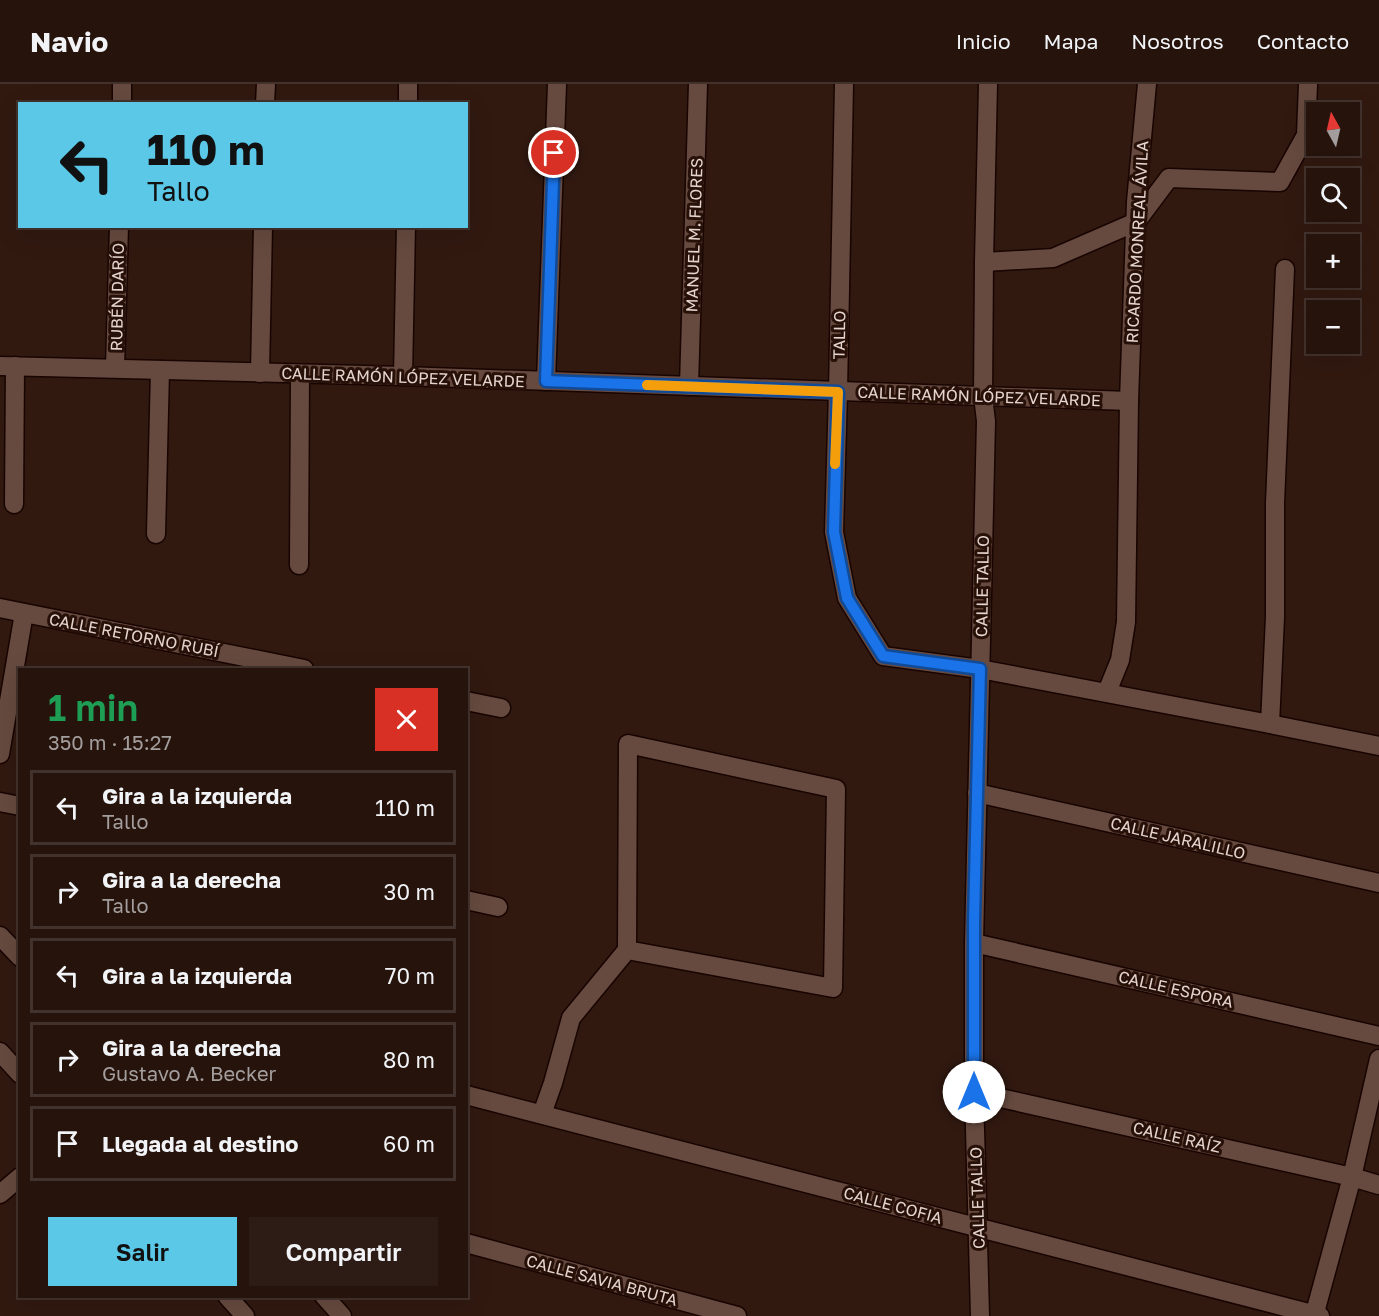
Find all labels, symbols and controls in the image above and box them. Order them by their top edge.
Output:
text: Navio [30,25,108,58]
text: Inicio [956,28,1011,54]
text: Mapa [1044,28,1098,54]
text: Nosotros [1131,28,1224,54]
text: Contacto [1257,28,1349,54]
north arrow [1306,102,1360,156]
map controls [1306,102,1360,354]
text: 110 m [147,124,265,174]
icon: left [48,126,126,204]
pin [528,127,579,178]
icon: arrive [537,136,570,169]
street label: RICARDO MONREAL ÁVILA [1122,140,1152,344]
street label: MANUEL M. FLORES [681,157,707,313]
button: search [1306,168,1360,222]
text: Tallo [147,175,210,207]
button: + [1306,234,1360,288]
street label: RUBÉN DARÍO [106,243,128,351]
button: − [1306,300,1360,354]
street label: TALLO [829,310,849,360]
street label: CALLE RAMÓN LÓPEZ VELARDE [281,363,525,391]
street label: CALLE RAMÓN LÓPEZ VELARDE [857,382,1101,410]
street label: CALLE TALLO [971,535,993,637]
street label: CALLE RETORNO RUBÍ [47,609,222,661]
text: 1 min [48,686,138,729]
button: close [375,688,438,751]
text: 350 m · 15:27 [48,730,172,754]
text: Gira a la izquierda [102,782,292,809]
icon: left [51,791,84,824]
text: 110 m [375,794,435,821]
text: Tallo [102,809,149,833]
street label: CALLE JARALILLO [1109,813,1247,863]
text: Gira a la derecha [102,866,281,893]
icon: right [51,875,84,908]
text: 30 m [384,878,435,905]
text: Tallo [102,893,149,917]
icon: left [51,959,84,992]
text: Gira a la izquierda [102,962,292,989]
text: 70 m [385,962,435,989]
street label: CALLE ESPORA [1117,966,1236,1012]
text: Gira a la derecha [102,1034,281,1061]
icon: right [51,1043,84,1076]
text: 80 m [383,1046,435,1073]
position arrow [942,1060,1006,1124]
text: Gustavo A. Becker [102,1061,276,1085]
street label: CALLE RAÍZ [1131,1117,1223,1157]
icon: arrive [51,1127,84,1160]
text: Llegada al destino [102,1130,299,1157]
text: 60 m [383,1130,435,1157]
street label: CALLE TALLO [965,1147,989,1249]
street label: CALLE COFIA [842,1182,945,1228]
button: Salir [48,1217,237,1286]
button: Compartir [249,1217,438,1286]
street label: CALLE SAVIA BRUTA [524,1250,680,1310]

